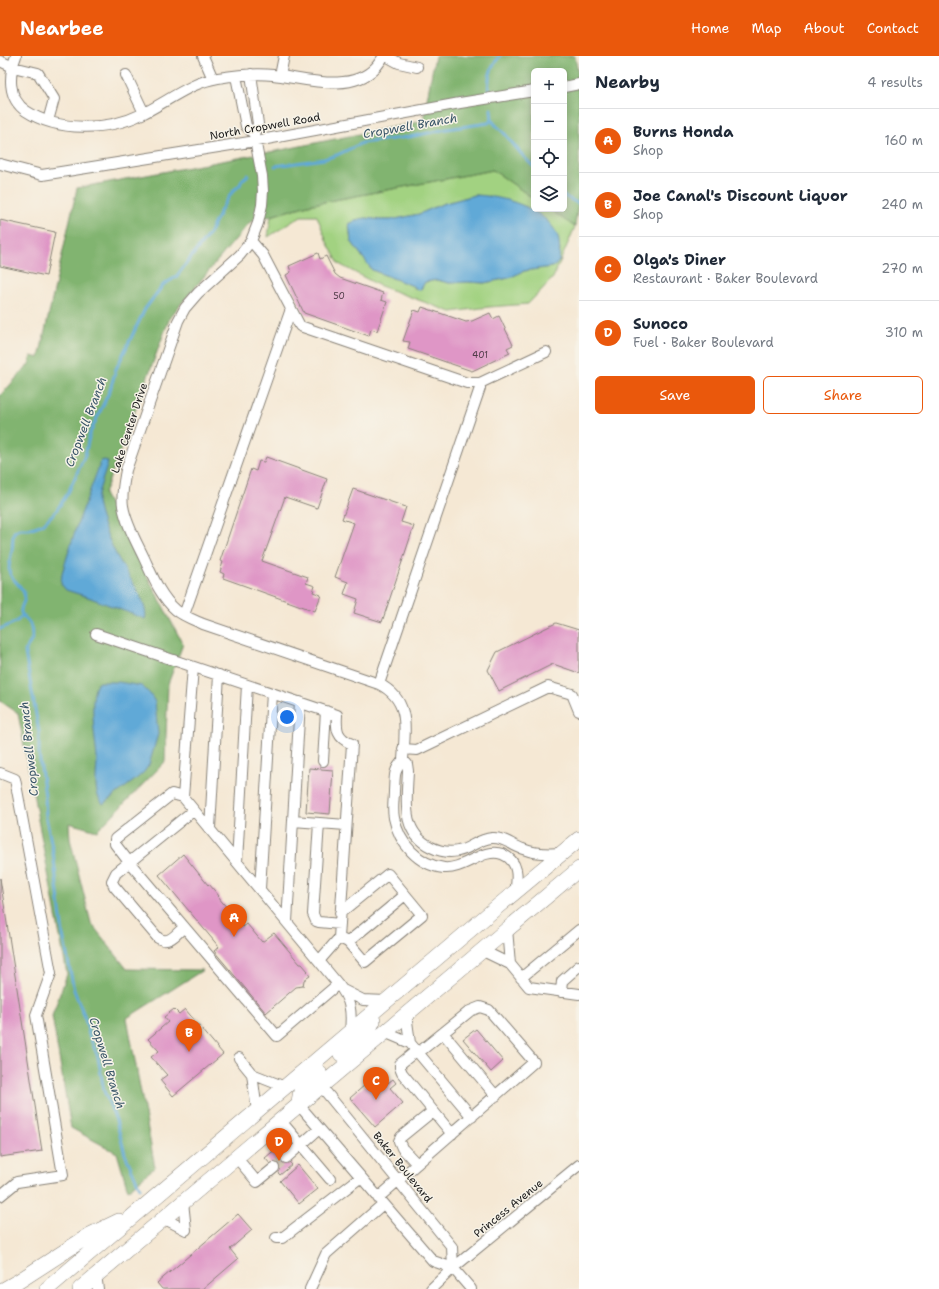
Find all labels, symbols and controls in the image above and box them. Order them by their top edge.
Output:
text: Nearbee [20,16,104,41]
text: Home [691,19,730,37]
text: Map [752,19,782,37]
text: About [804,19,845,37]
text: Contact [867,19,919,37]
map controls [531,68,567,212]
button: + [531,68,567,104]
text: Nearby [595,71,660,93]
text: 4 results [867,74,923,91]
button: − [531,104,567,140]
street label: North Cropwell Road [209,109,322,144]
water label: Cropwell Branch [362,110,458,142]
text: Burns Honda [633,122,733,142]
text: A [603,132,613,149]
text: 160 m [885,132,923,149]
button: locate [531,140,567,176]
text: Shop [633,142,663,159]
button: layers [531,176,567,212]
text: Joe Canal's Discount Liquor [633,186,848,206]
text: B [604,196,612,213]
text: 240 m [881,196,923,213]
text: Shop [633,206,663,223]
text: Olga's Diner [633,250,726,270]
text: C [604,260,612,277]
text: 270 m [881,260,923,277]
text: Restaurant · Baker Boulevard [633,270,818,287]
house number: 50 [333,290,345,302]
text: Sunoco [633,314,688,334]
text: D [603,324,613,341]
text: 310 m [885,324,923,341]
text: Fuel · Baker Boulevard [633,334,774,351]
house number: 401 [472,349,488,361]
water label: Cropwell Branch [61,375,111,469]
button: Save [595,376,755,414]
button: Share [763,376,923,414]
street label: Lake Center Drive [108,381,151,475]
water label: Cropwell Branch [16,701,42,797]
your location [277,707,297,727]
pin: A [221,904,247,937]
water label: Cropwell Branch [85,1015,129,1111]
pin: B [176,1019,202,1052]
pin: C [363,1067,389,1100]
pin: D [266,1128,292,1161]
street label: Baker Boulevard [369,1129,436,1206]
street label: Princess Avenue [470,1176,546,1241]

